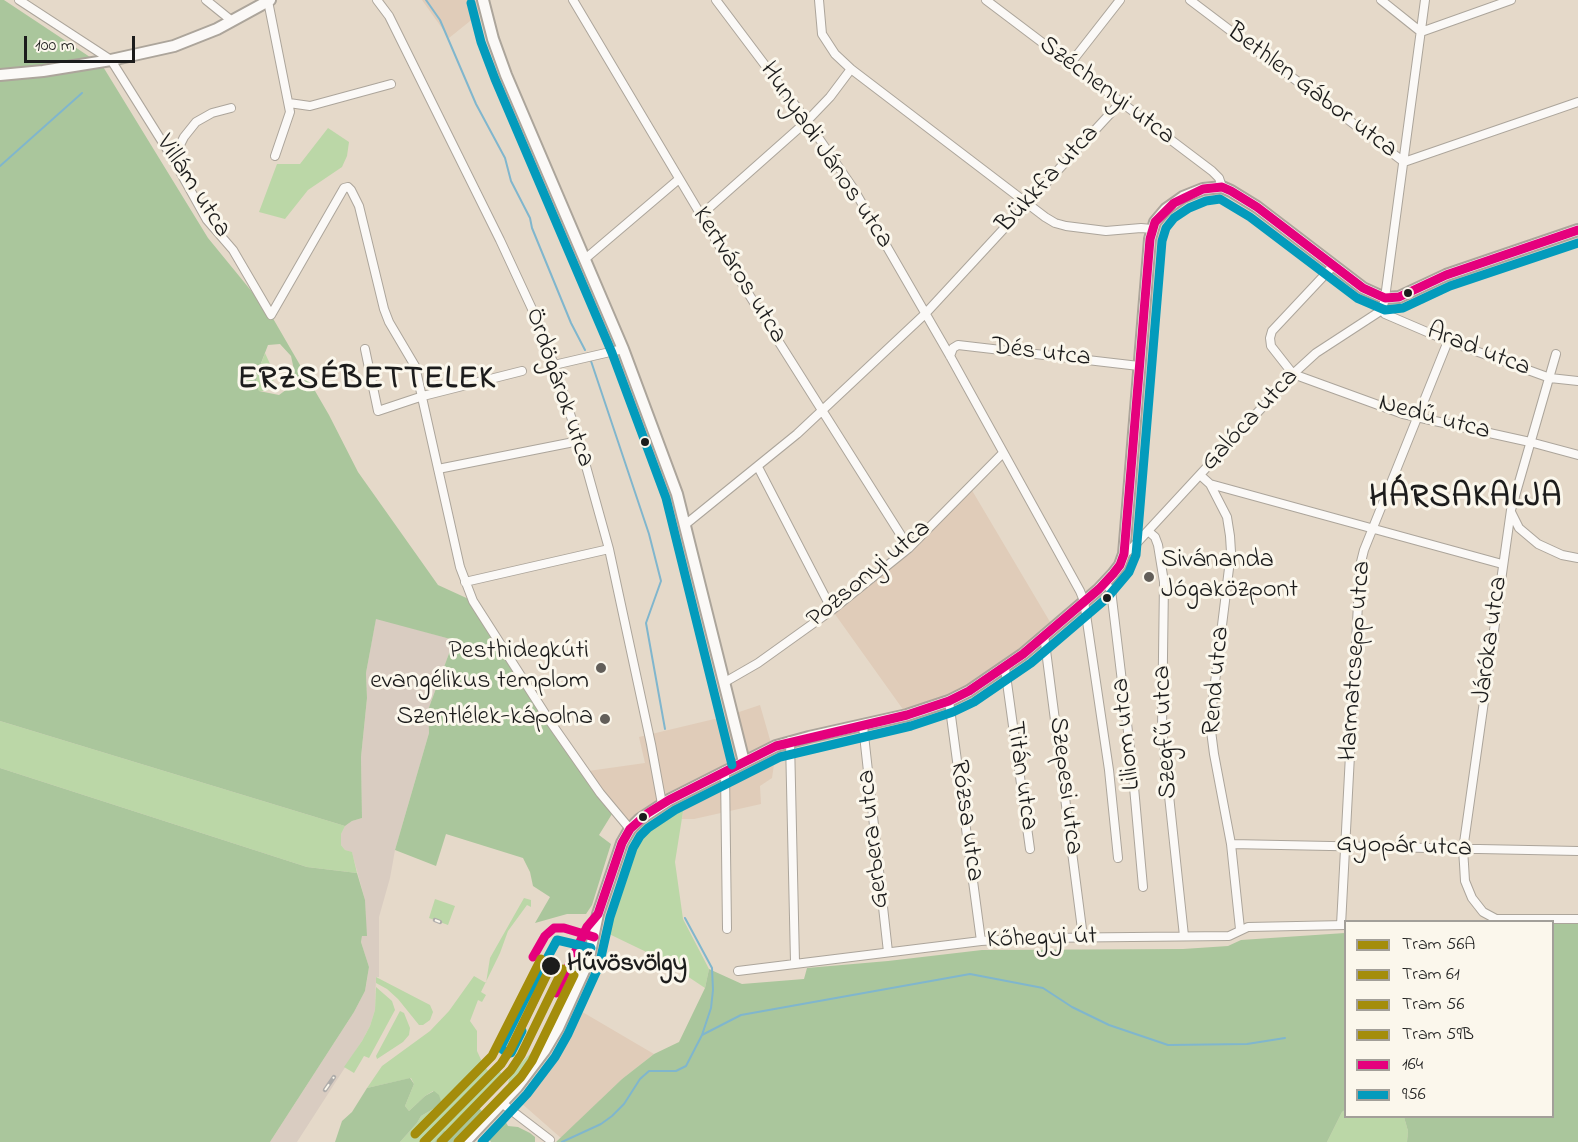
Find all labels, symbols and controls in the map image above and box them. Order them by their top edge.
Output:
street label: Bethlen Gábor utca [1219,18,1403,166]
scale bar [27,24,138,62]
street label: Széchenyi utca [1032,31,1180,153]
text: 100 m [35,33,75,59]
street label: Hunyadi János utca [751,57,899,255]
street label: Bükkfa utca [991,119,1107,241]
street label: Villám utca [147,130,237,244]
street label: Kertváros utca [684,202,792,350]
unlabelled marker [1402,287,1414,299]
street label: Ördögárok utca [516,304,600,472]
street label: Arad utca [1422,317,1534,385]
street label: Dés utca [990,332,1092,376]
district label: ERZSÉBETTELEK [238,363,496,401]
street label: Galóca utca [1195,363,1307,479]
street label: Nedű utca [1375,389,1493,449]
unlabelled marker [639,436,651,448]
district label: HÁRSAKALJA [1369,481,1563,519]
street label: Pozsonyi utca [802,514,938,636]
place label: Sivánanda Jógaközpont [1161,546,1298,608]
street label: Harmatcsepp utca [1334,560,1380,762]
marker: Sivánanda Jógaközpont [1142,570,1156,584]
street label: Járóka utca [1468,575,1516,705]
unlabelled marker [1101,592,1113,604]
street label: Rend utca [1198,625,1238,737]
place label: Pesthidegkúti evangélikus templom [370,637,589,698]
marker: Pesthidegkúti evangélikus templom [594,661,608,675]
street label: Szegfű utca [1148,665,1186,799]
street label: Liliom utca [1107,676,1149,792]
place label: Szentlélek-kápolna [396,703,593,735]
marker: Szentlélek-kápolna [598,712,612,726]
street label: Szepesi utca [1040,715,1088,857]
street label: Titán utca [997,719,1043,833]
street label: Rózsa utca [941,759,989,883]
street label: Gerbera utca [852,768,898,910]
unlabelled marker [637,811,649,823]
street label: Gyopár utca [1335,830,1473,866]
legend [1344,920,1554,1118]
street label: Kőhegyi út [986,922,1098,958]
text: Tram 56A [1402,932,1475,958]
place label: Hűvösvölgy [567,950,687,982]
marker: Hűvösvölgy [540,955,562,977]
text: Tram 61 [1402,962,1460,988]
text: Tram 56 [1402,992,1464,1018]
text: Tram 59B [1402,1022,1474,1048]
text: 164 [1402,1052,1423,1078]
text: 956 [1402,1082,1426,1108]

